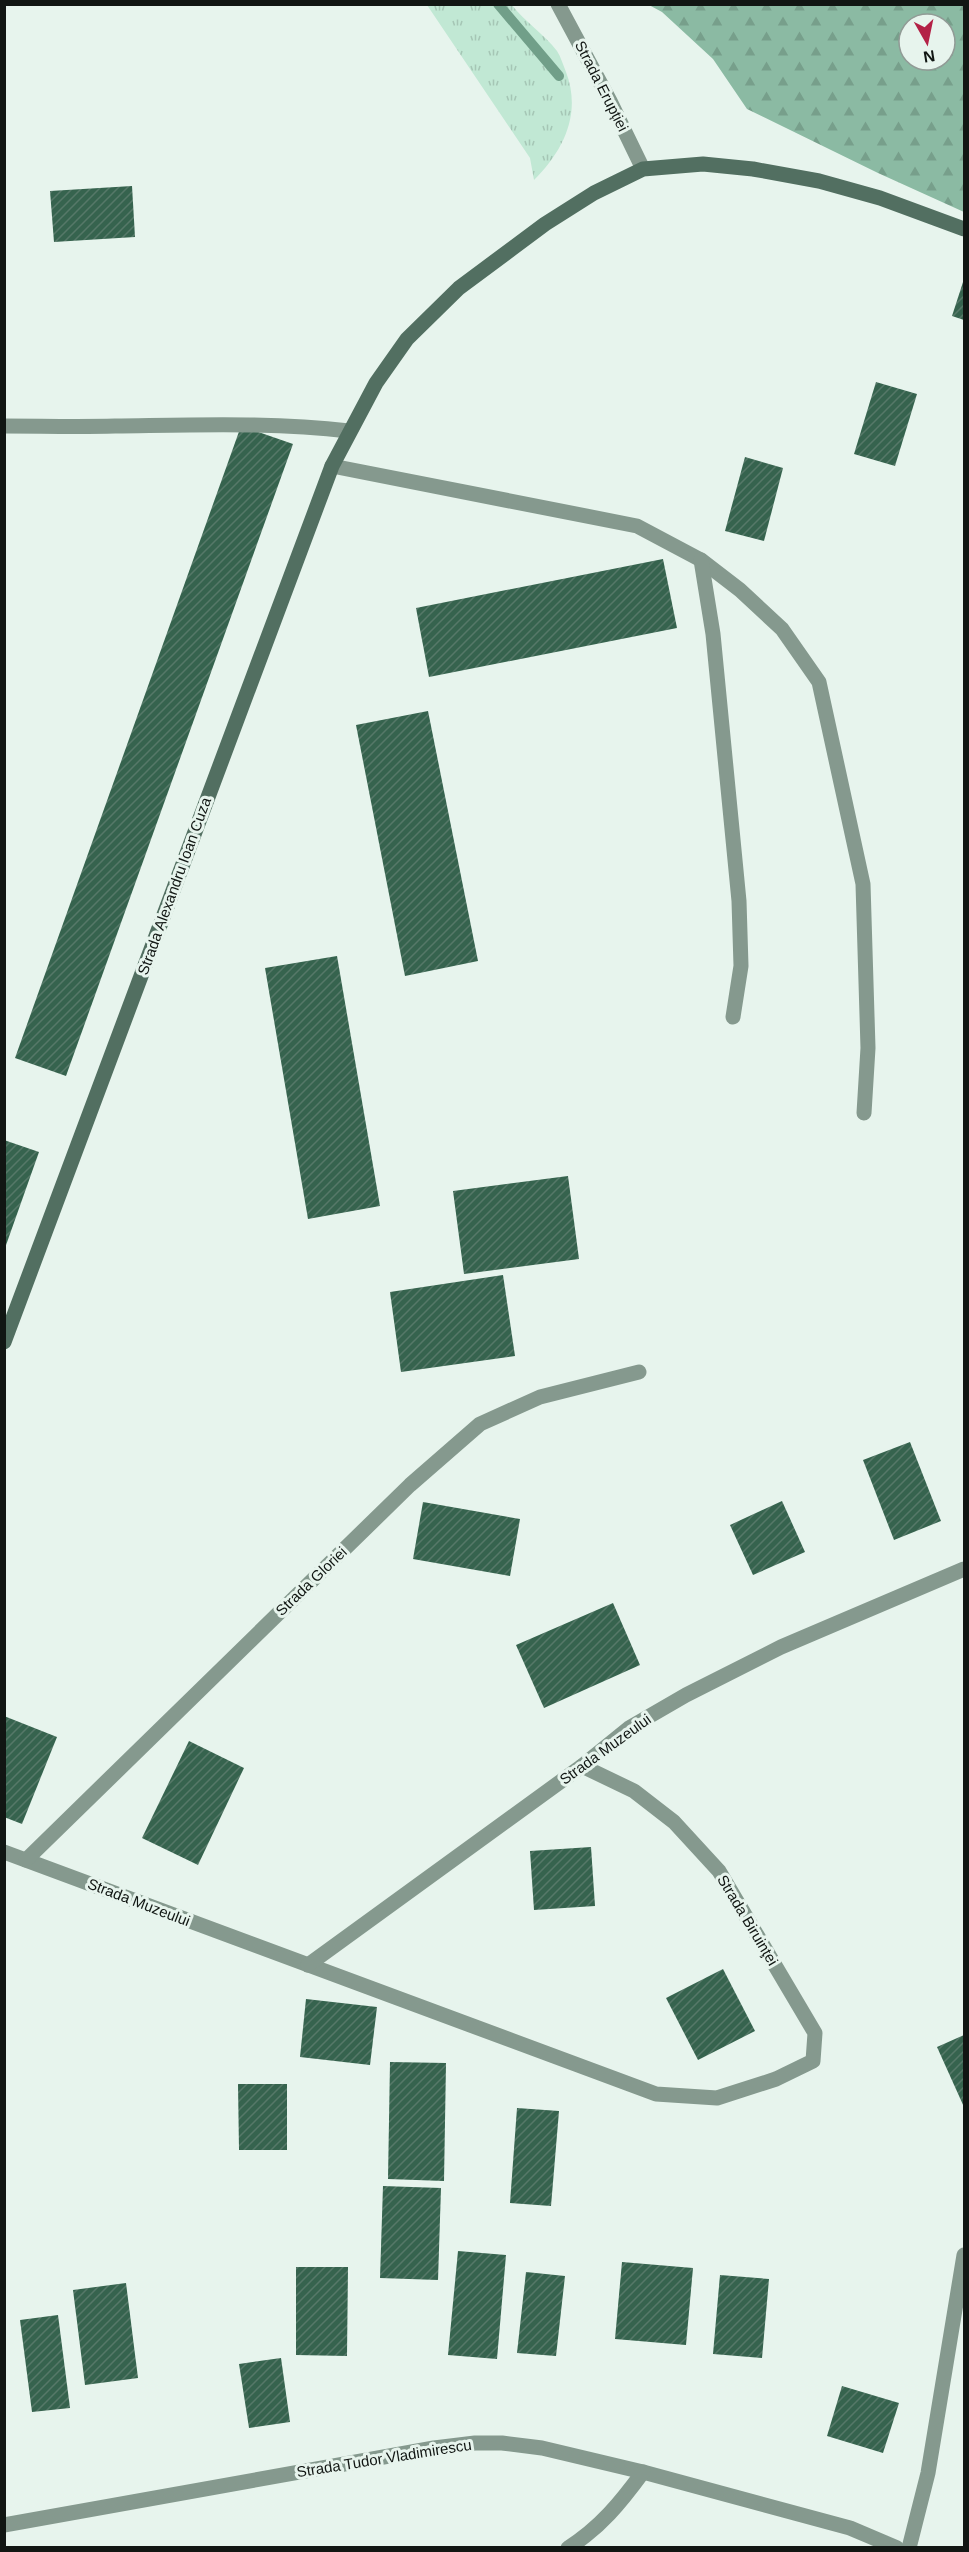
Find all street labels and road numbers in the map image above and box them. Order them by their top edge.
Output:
street label: Strada Erupției [572,38,632,134]
street label: Strada Alexandru Ioan Cuza [134,794,214,977]
street label: Strada Gloriei [272,1543,350,1619]
street label: Strada Muzeului [556,1710,654,1788]
street label: Strada Biruinţei [714,1872,782,1968]
street label: Strada Muzeului [85,1875,193,1929]
street label: Strada Tudor Vladimirescu [295,2436,473,2480]

